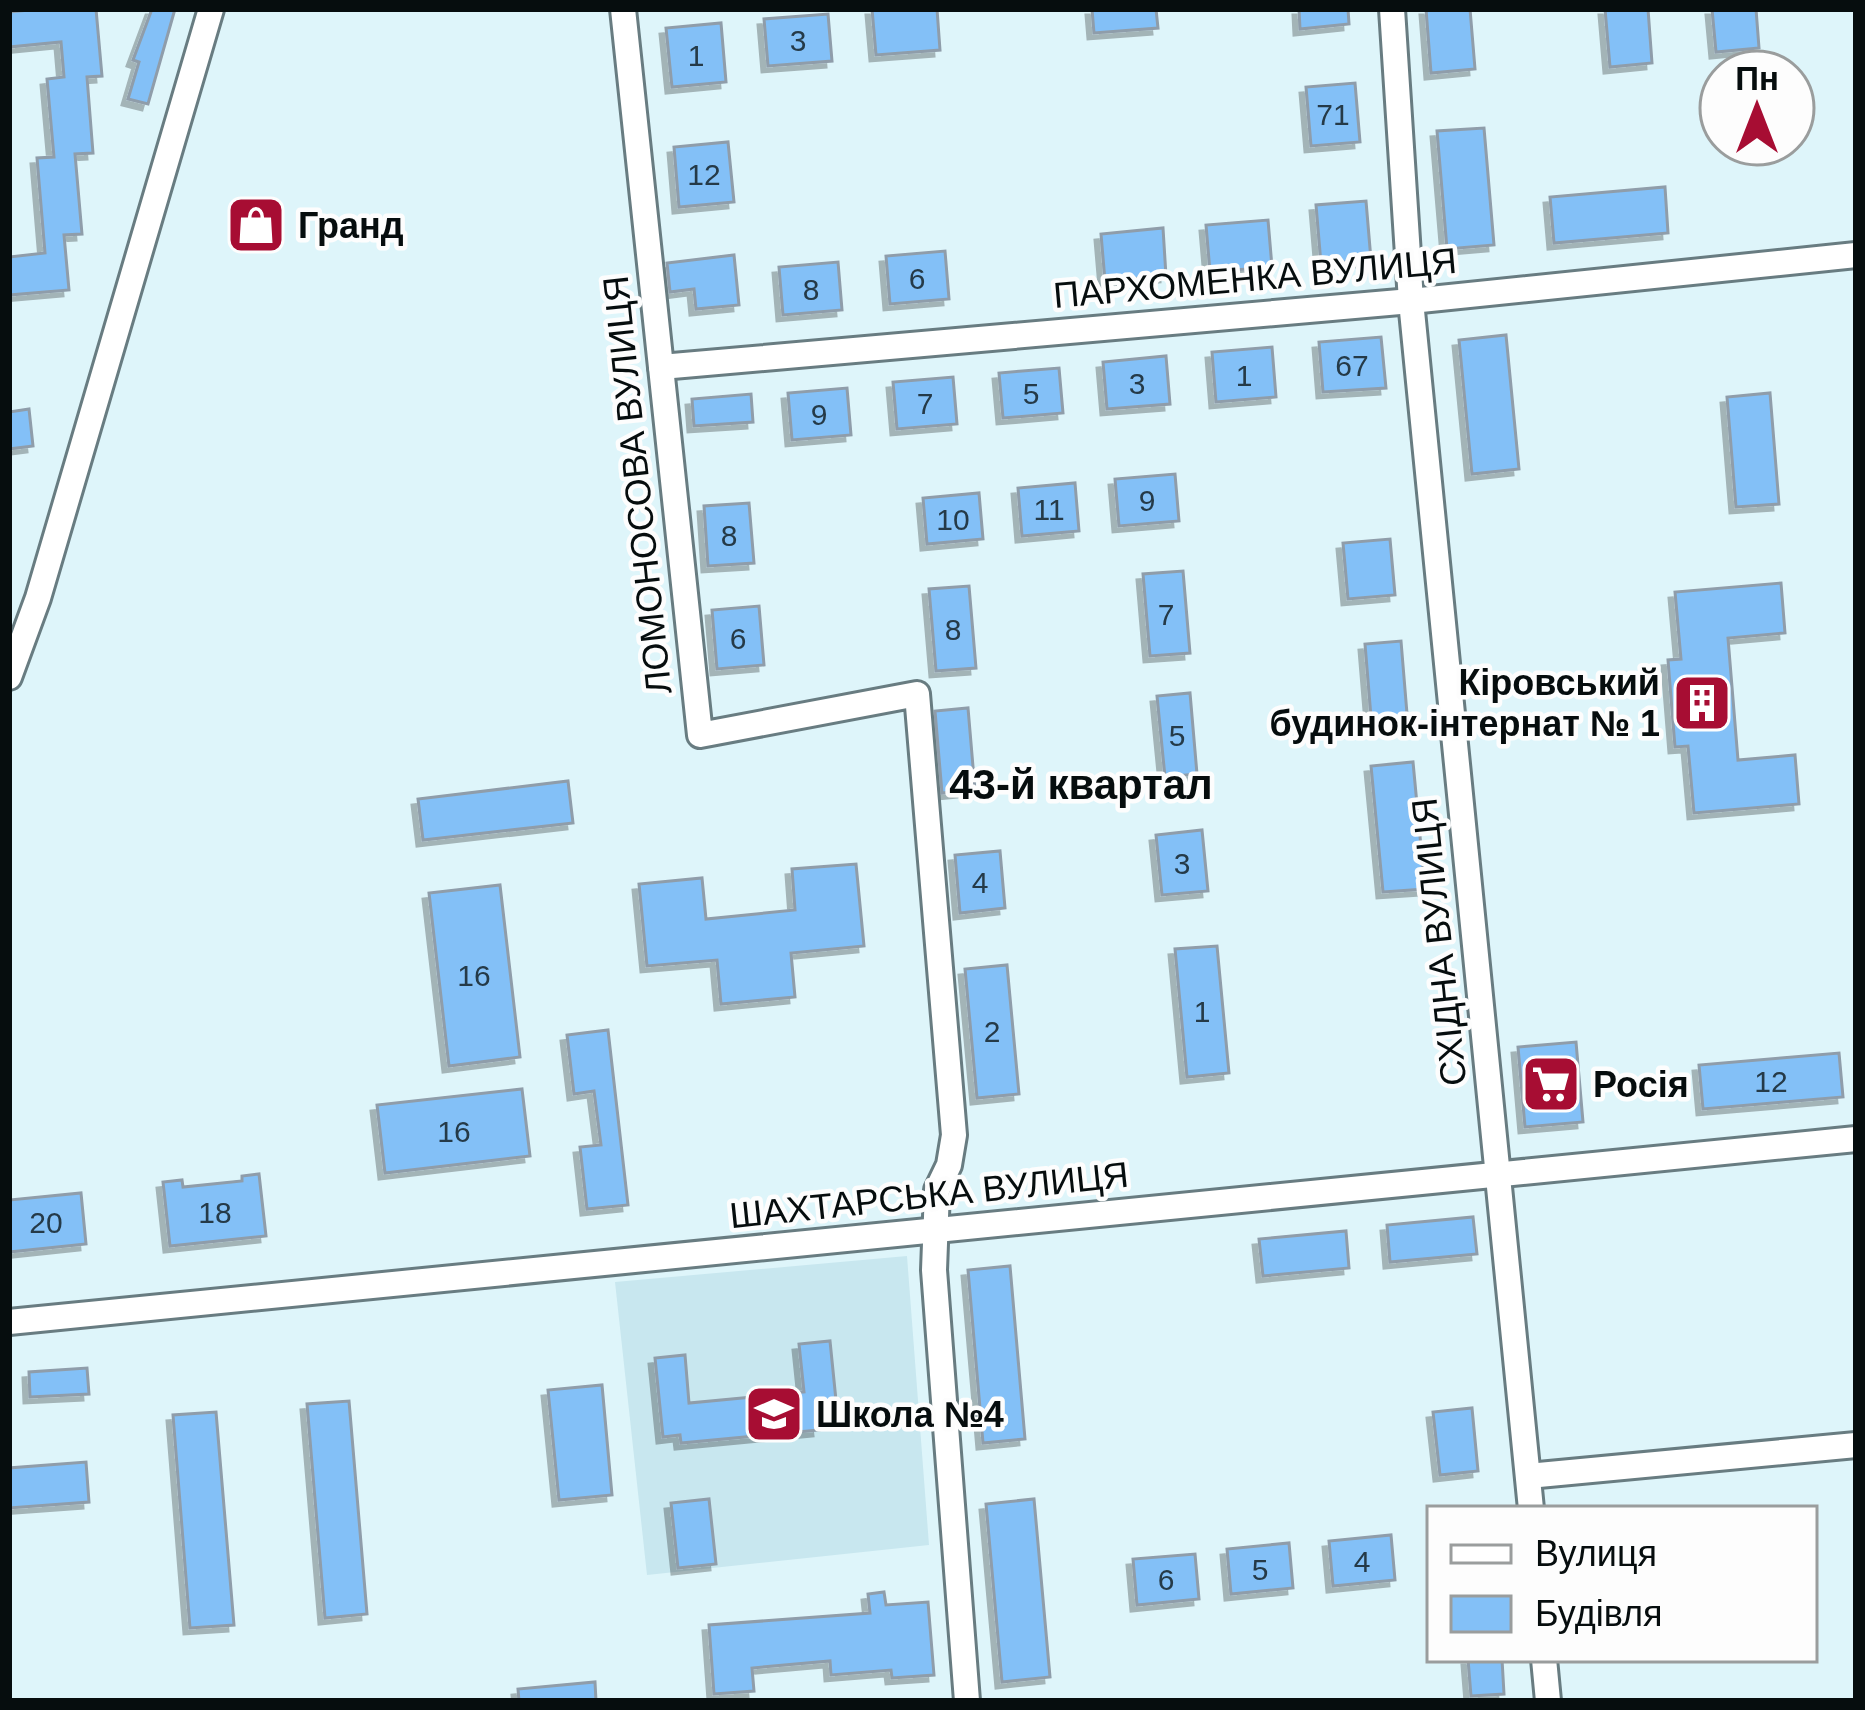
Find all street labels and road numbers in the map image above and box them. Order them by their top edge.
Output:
street label: ПАРХОМЕНКА ВУЛИЦЯ [1052,240,1458,316]
street label: ЛОМОНОСОВА ВУЛИЦЯ [595,274,679,696]
street label: СХІДНА ВУЛИЦЯ [1404,796,1474,1088]
street label: ШАХТАРСЬКА ВУЛИЦЯ [728,1154,1130,1236]

